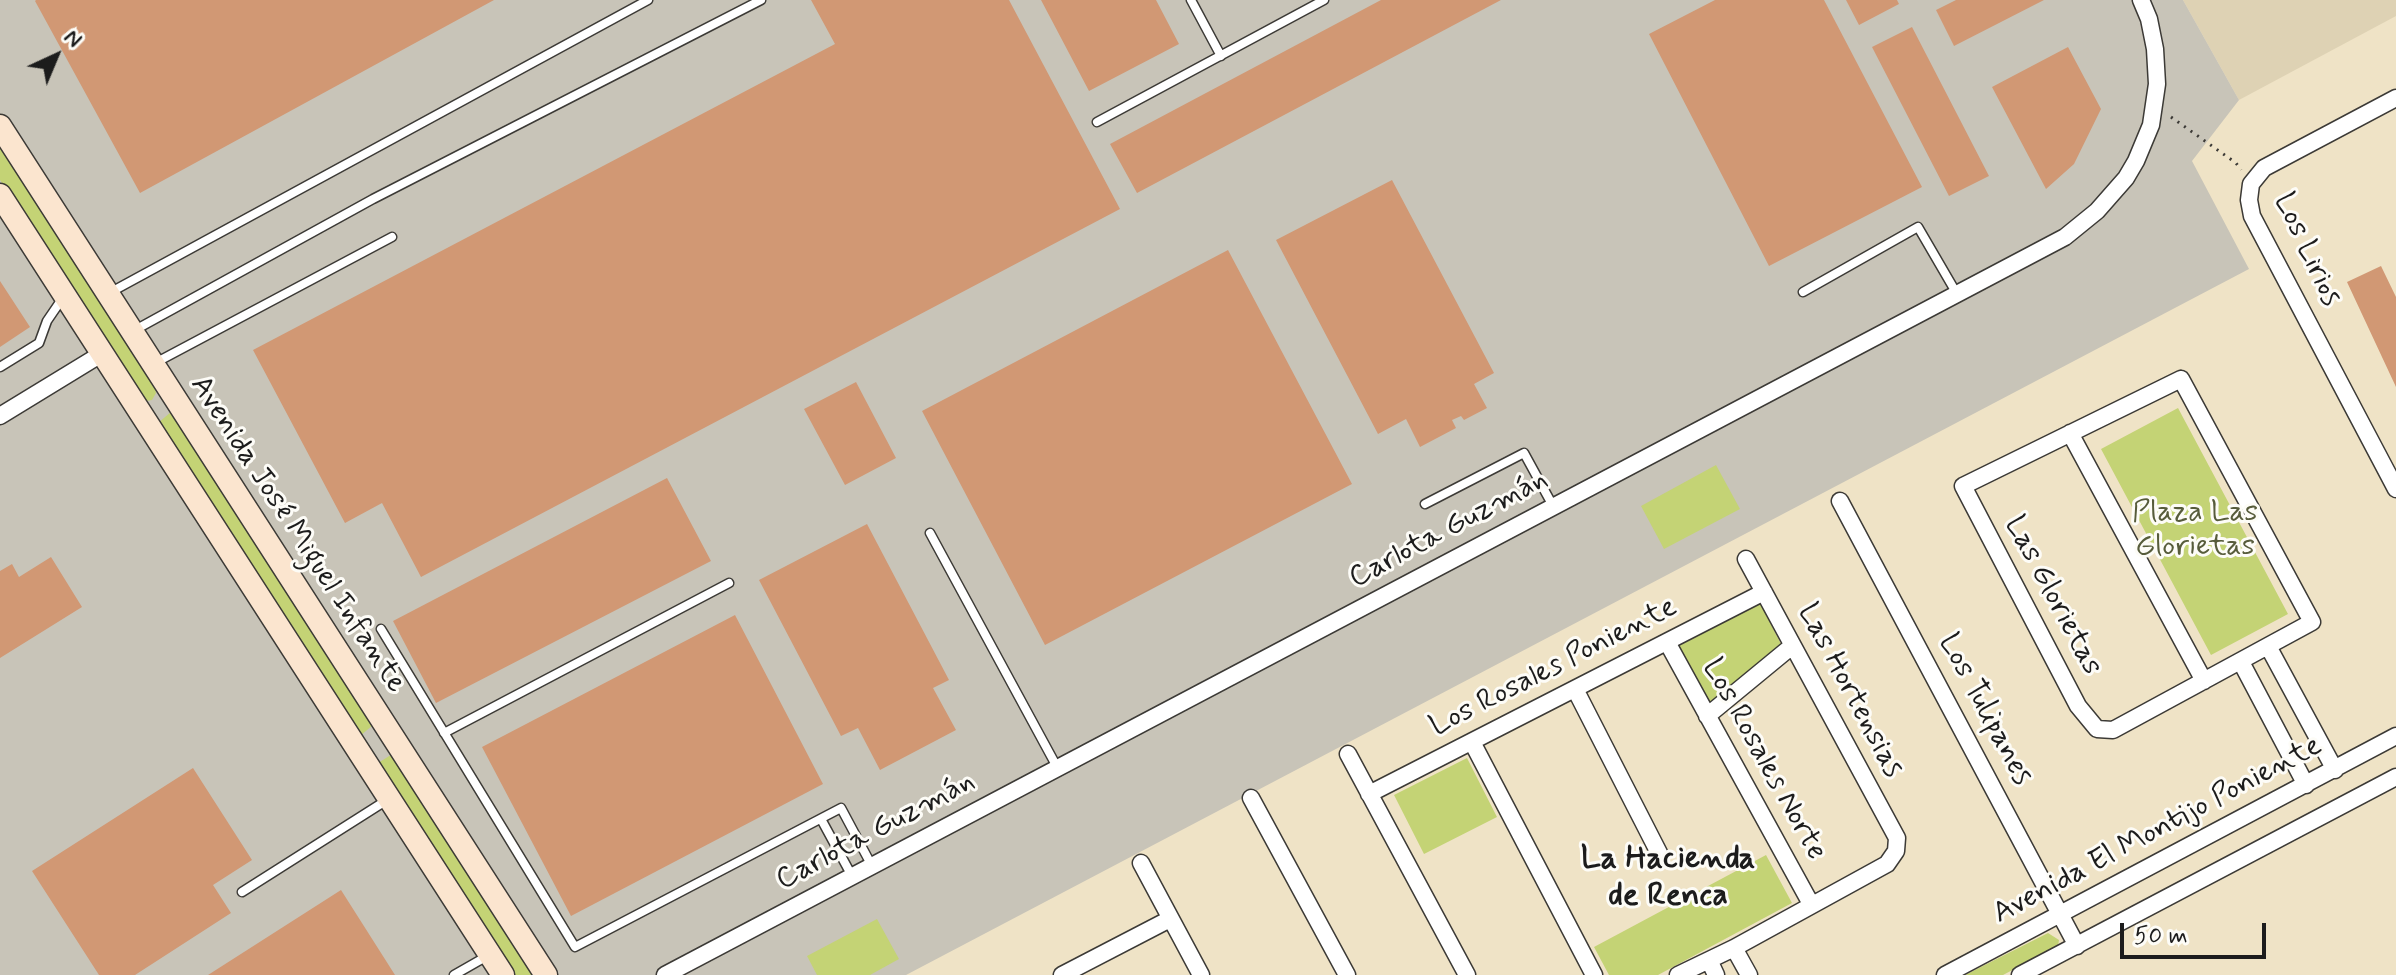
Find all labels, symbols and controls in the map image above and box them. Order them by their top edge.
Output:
north arrow [16,16,96,96]
text: N [58,24,88,54]
street label: Los Lirios [2264,188,2348,312]
street label: Avenida José Miguel Infante [181,370,413,700]
street label: Carlota Guzmán [1343,463,1555,597]
park label: Plaza Las Glorietas [2132,496,2258,566]
street label: Las Glorietas [1995,510,2109,682]
street label: Los Rosales Poniente [1425,590,1683,746]
street label: Las Hortensias [1788,598,1910,784]
street label: Los Tulipanes [1929,628,2039,792]
street label: Los Rosales Norte [1693,653,1833,867]
street label: Avenida El Montijo Poniente [1987,729,2329,933]
street label: Carlota Guzmán [770,765,982,899]
district label: La Hacienda de Renca [1581,841,1755,916]
scale bar [2124,907,2270,957]
text: 50 m [2134,921,2188,952]

